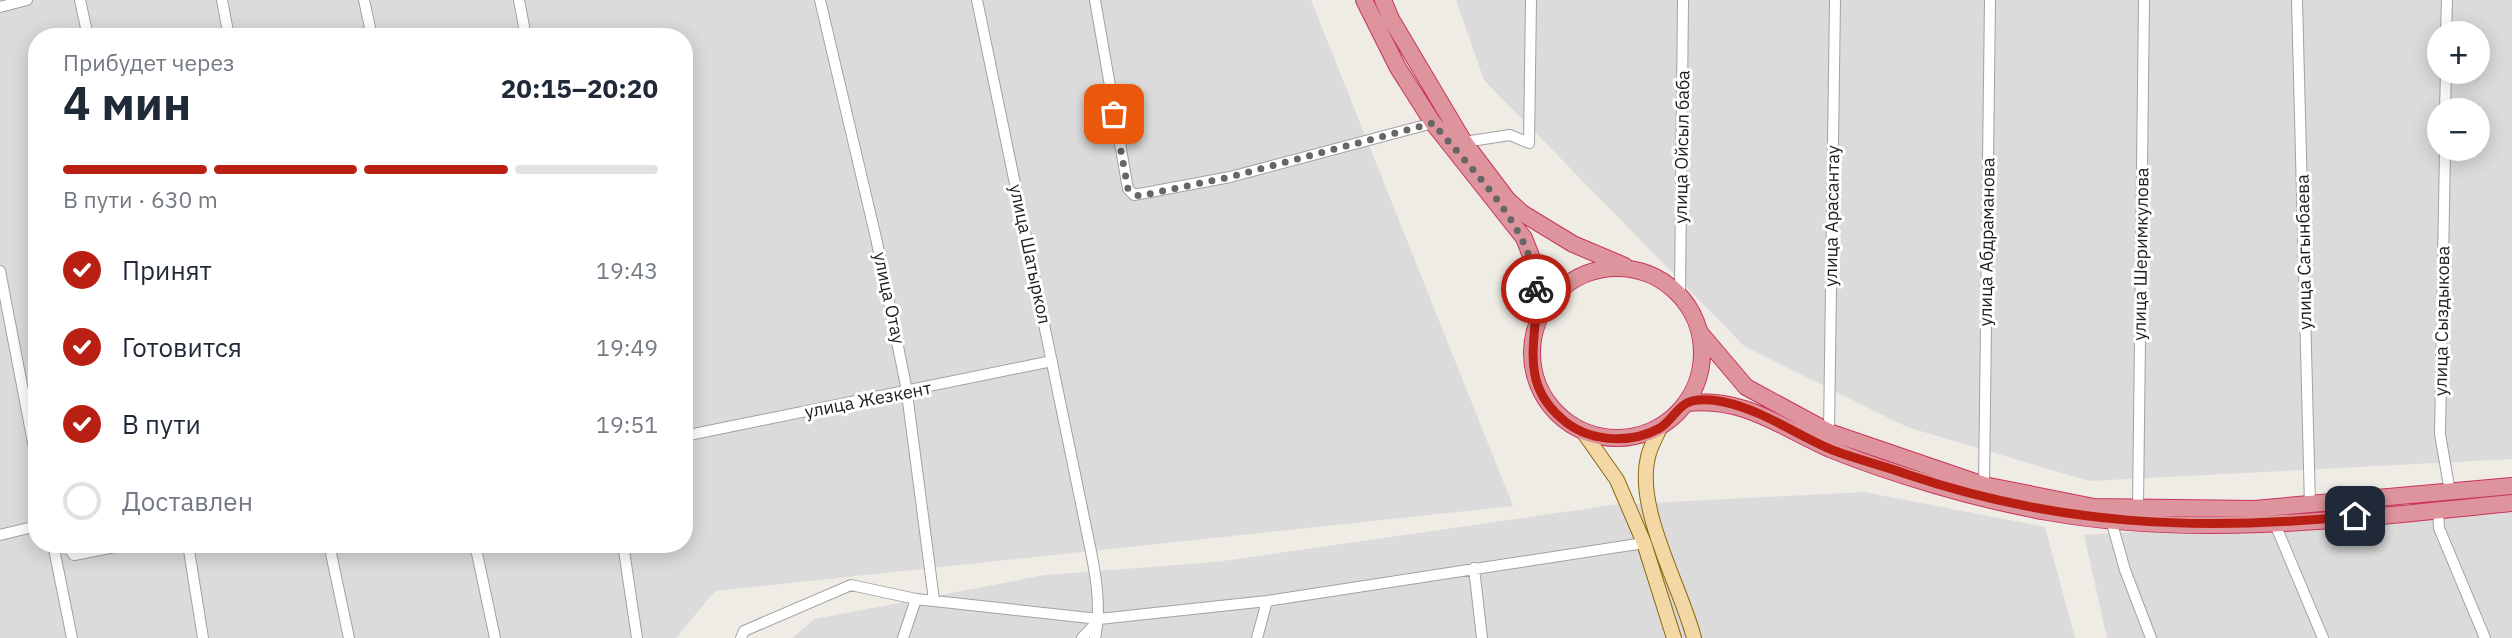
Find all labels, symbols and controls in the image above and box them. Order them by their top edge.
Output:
map controls [2427,21,2490,161]
button: + [2427,21,2490,84]
text: Прибудет через [63,47,235,77]
street label: улица Ойсыл баба [1669,70,1694,224]
text: 20:15–20:20 [501,71,658,105]
text: 4 мин [63,73,191,133]
pin [1084,84,1144,144]
icon: bag [1095,95,1133,133]
button: − [2427,98,2490,161]
street label: улица Арасантау [1819,145,1844,287]
street label: улица Абдраманова [1974,157,1999,327]
street label: улица Шеримкулова [2127,167,2154,341]
street label: улица Сагынбаева [2291,174,2316,330]
street label: улица Шатыркол [1004,182,1057,326]
text: В пути · 630 m [63,184,218,214]
street label: улица Сыздыкова [2429,245,2454,396]
street label: улица Отау [869,250,910,346]
icon: check [63,251,101,289]
text: Принят [122,253,212,287]
courier [1501,254,1571,324]
text: 19:43 [596,255,658,285]
icon: bike [1517,270,1555,308]
icon: check [63,328,101,366]
text: Готовится [122,330,242,364]
text: 19:49 [596,332,658,362]
street label: улица Жезкент [803,376,934,423]
icon: check [63,405,101,443]
text: В пути [122,407,201,441]
text: 19:51 [596,409,658,439]
text: Доставлен [122,484,253,518]
pin [2325,486,2385,546]
icon: home [2336,497,2374,535]

